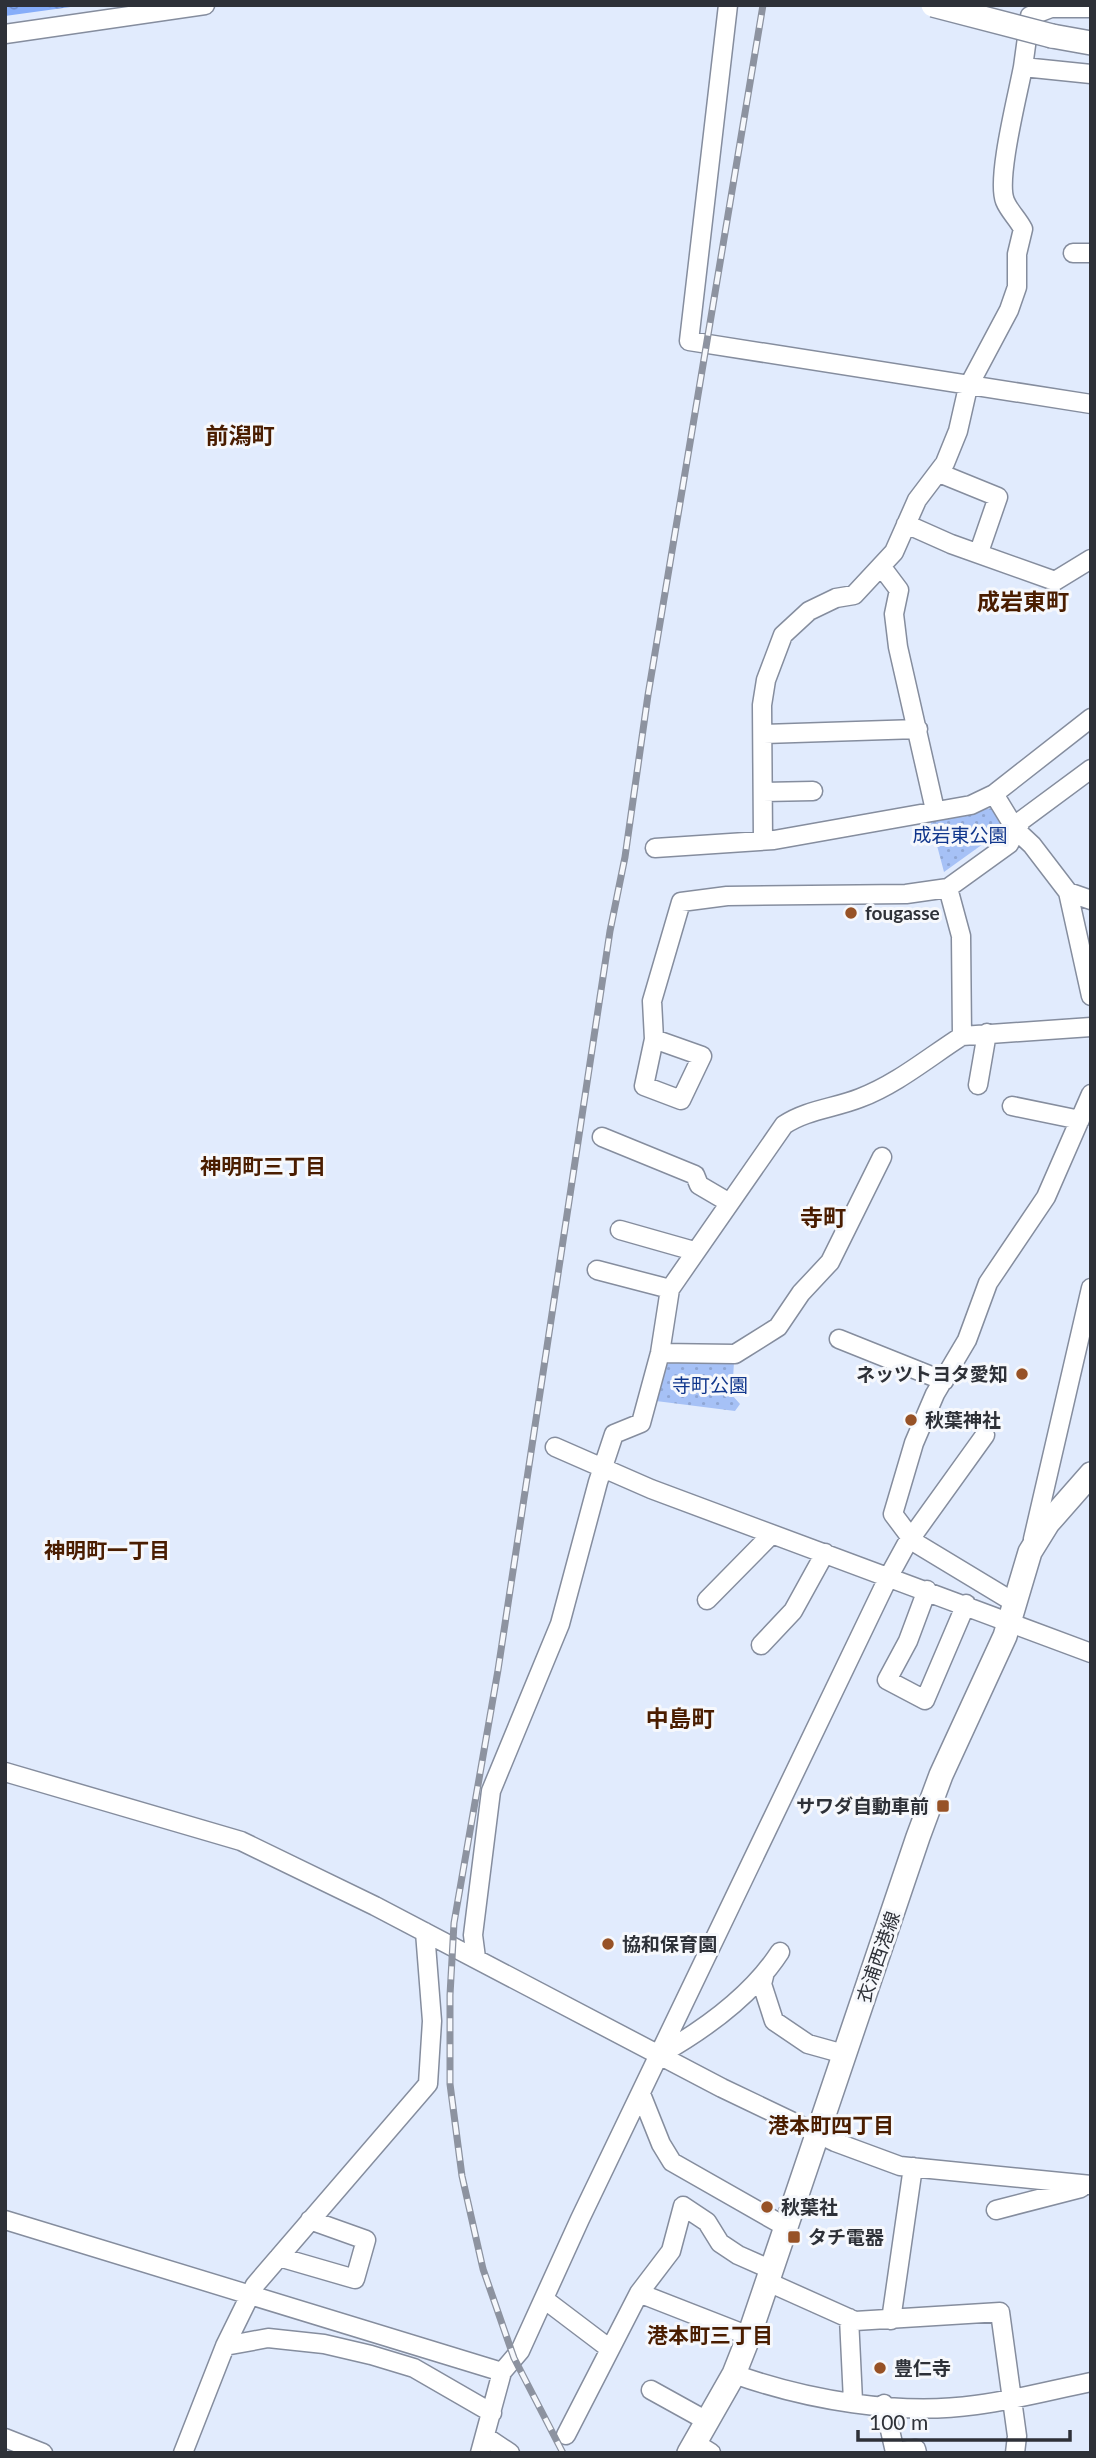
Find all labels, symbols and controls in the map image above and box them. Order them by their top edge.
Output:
district label: 前潟町 [206,421,275,449]
district label: 成岩東町 [977,587,1069,615]
park label: 成岩東公園 [912,823,1008,846]
place label: fougasse [865,901,940,924]
marker: fougasse [843,905,859,921]
district label: 神明町三丁目 [200,1153,326,1178]
district label: 寺町 [800,1203,846,1231]
place label: ネッツトヨタ愛知 [856,1362,1008,1385]
marker: ネッツトヨタ愛知 [1014,1366,1030,1382]
park label: 寺町公園 [672,1373,748,1396]
place label: 秋葉神社 [925,1408,1001,1431]
marker: 秋葉神社 [903,1412,919,1428]
district label: 神明町一丁目 [44,1537,170,1562]
district label: 中島町 [646,1704,715,1732]
place label: サワダ自動車前 [796,1794,929,1817]
marker: サワダ自動車前 [935,1798,951,1814]
street label: 衣浦西港線 [851,1908,904,2006]
place label: 協和保育園 [622,1932,717,1955]
marker: 協和保育園 [600,1936,616,1952]
district label: 港本町四丁目 [768,2112,894,2137]
place label: 秋葉社 [781,2195,838,2218]
marker: 秋葉社 [759,2199,775,2215]
place label: タチ電器 [808,2225,884,2248]
marker: タチ電器 [786,2229,802,2245]
district label: 港本町三丁目 [647,2322,773,2347]
place label: 豊仁寺 [894,2356,951,2379]
marker: 豊仁寺 [872,2360,888,2376]
scale bar [858,2398,1070,2442]
text: 100 m [869,2409,928,2434]

